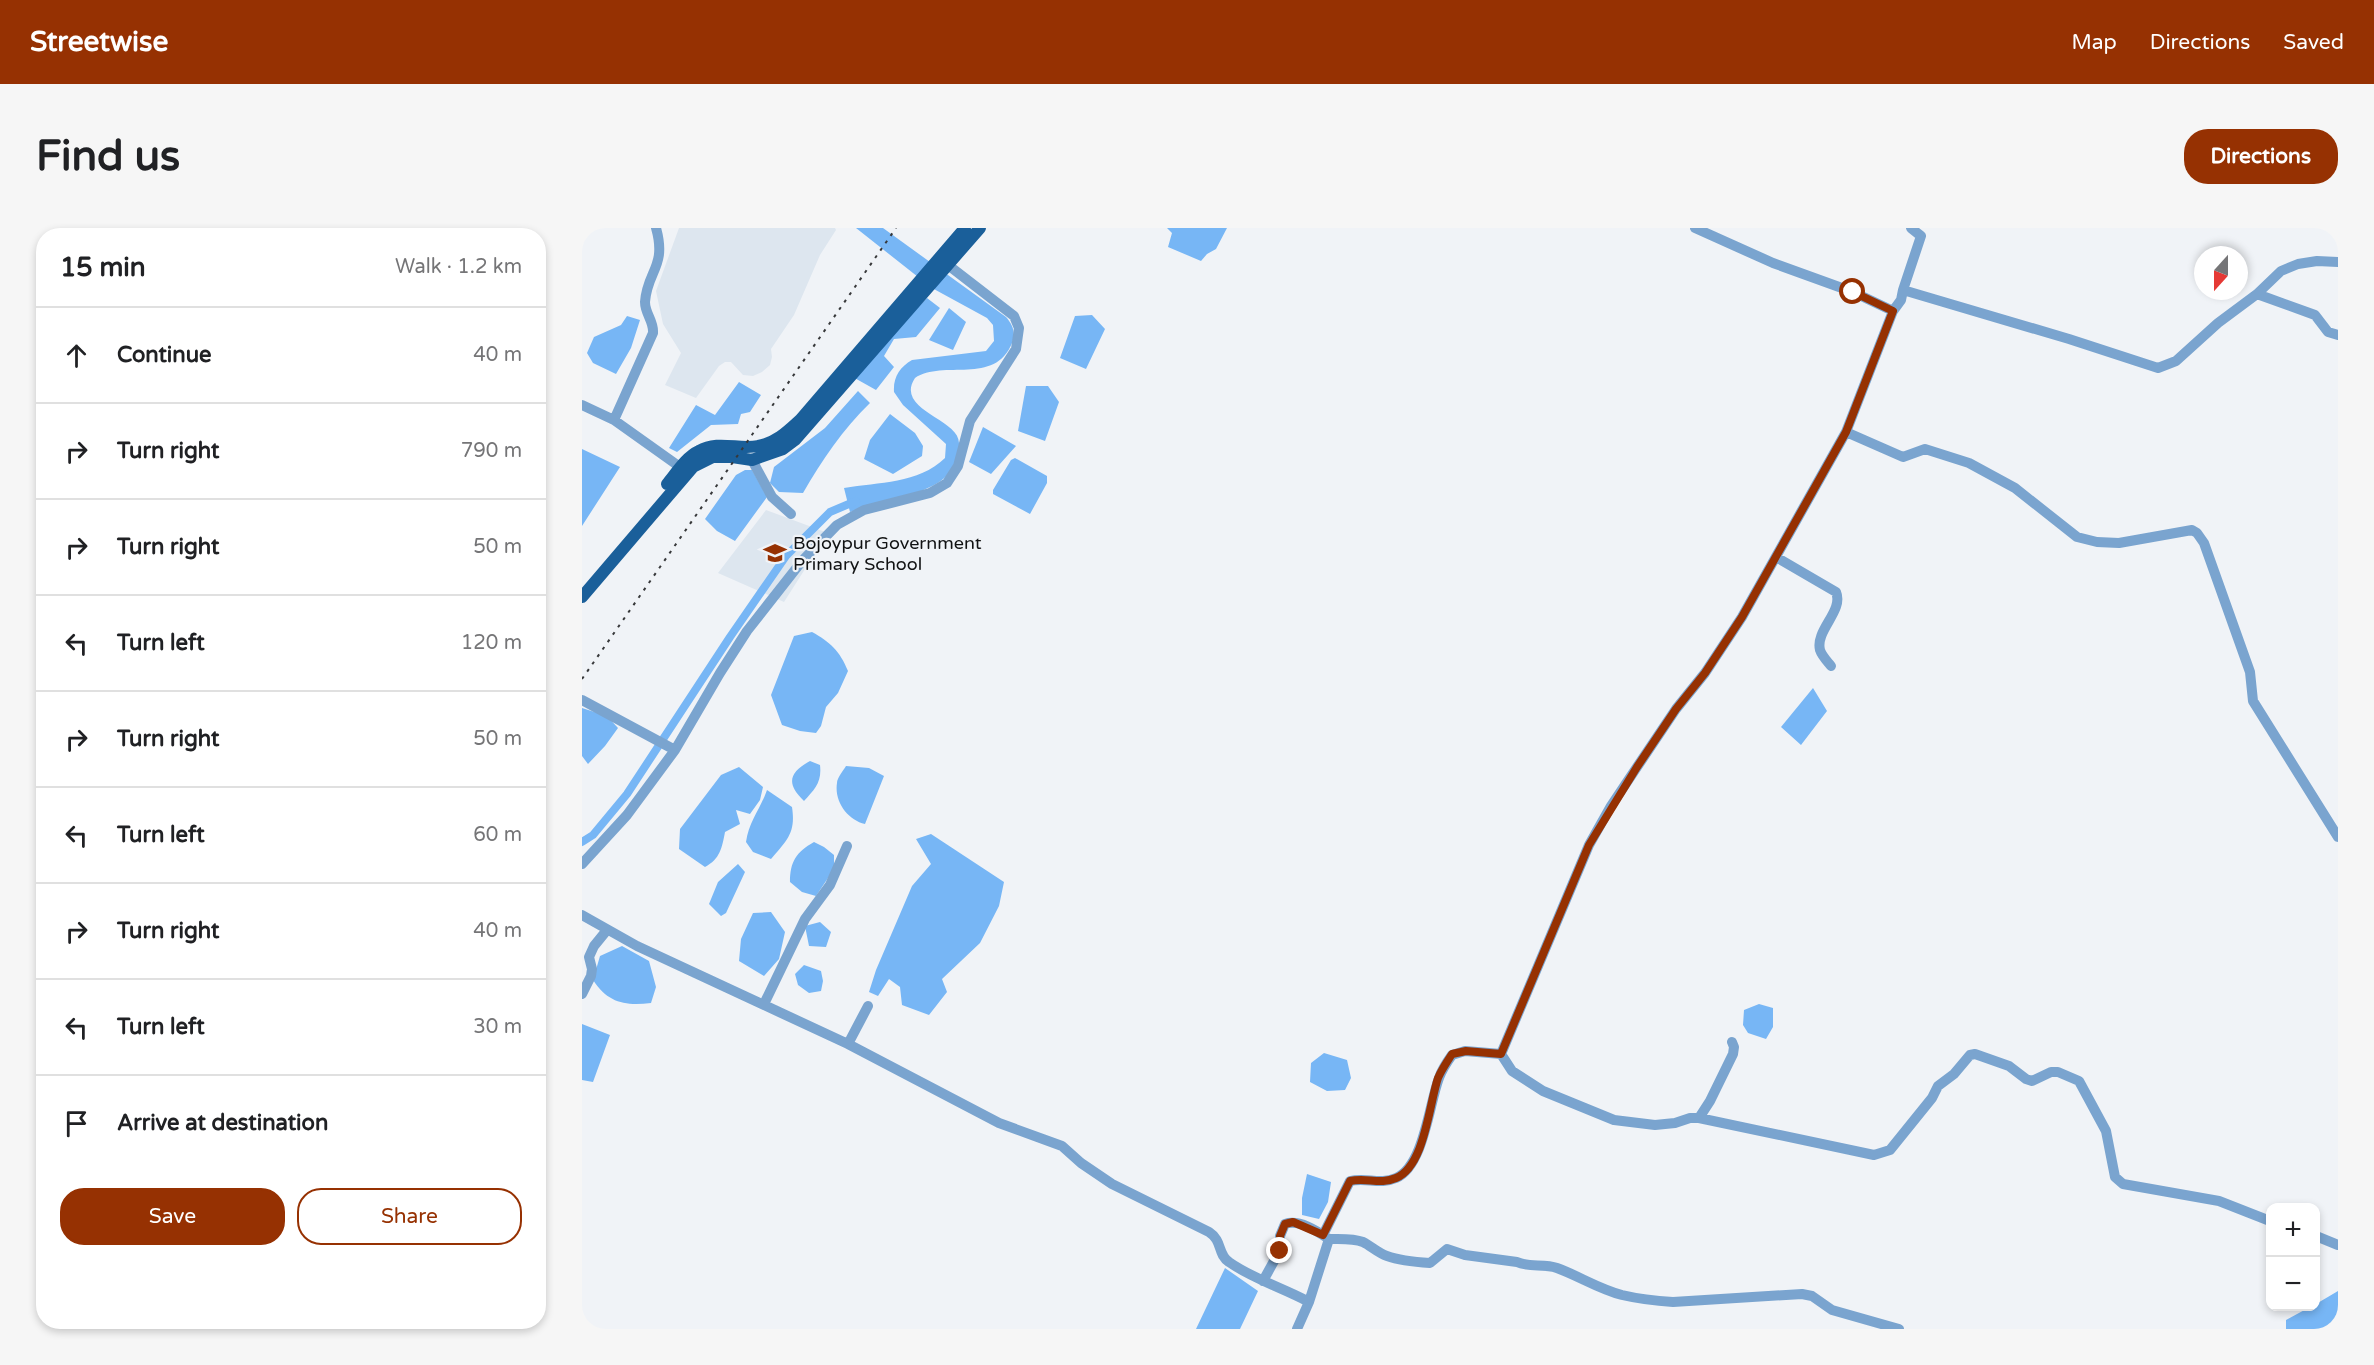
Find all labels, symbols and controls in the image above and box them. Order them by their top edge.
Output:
text: Streetwise [30,25,168,59]
text: Map [2071,30,2117,55]
text: Directions [2150,30,2250,55]
text: Saved [2283,30,2344,55]
button: Directions [2184,129,2338,184]
text: Find us [36,131,180,182]
north arrow [2194,246,2248,300]
text: 15 min [60,252,146,283]
text: Walk · 1.2 km [395,255,522,279]
route start [1839,278,1865,304]
icon: ahead [60,339,93,372]
text: Continue [117,342,212,368]
text: 40 m [473,343,522,367]
icon: right [60,435,93,468]
text: Turn right [117,438,219,464]
text: 790 m [461,439,522,463]
icon: right [60,531,93,564]
place label: Bojoypur Government Primary School [793,532,982,575]
text: Turn right [117,534,219,560]
text: 50 m [473,535,522,559]
school or university icon: Bojoypur Government Primary School [762,540,788,566]
icon: left [60,627,93,660]
text: Turn left [117,630,205,656]
text: 120 m [461,631,522,655]
icon: right [60,723,93,756]
text: Turn right [117,726,219,752]
text: 50 m [473,727,522,751]
icon: left [60,819,93,852]
text: Turn left [117,822,205,848]
text: 60 m [473,823,522,847]
icon: right [60,915,93,948]
text: Turn right [117,918,219,944]
text: 40 m [473,919,522,943]
icon: left [60,1011,93,1044]
text: Turn left [117,1014,205,1040]
text: 30 m [473,1015,522,1039]
icon: arrive [60,1107,93,1140]
text: Arrive at destination [117,1110,328,1136]
button: Save [60,1188,285,1245]
button: Share [297,1188,522,1245]
map controls [2266,1203,2320,1311]
button: + [2266,1203,2320,1257]
route end [1266,1237,1292,1263]
button: − [2266,1257,2320,1311]

